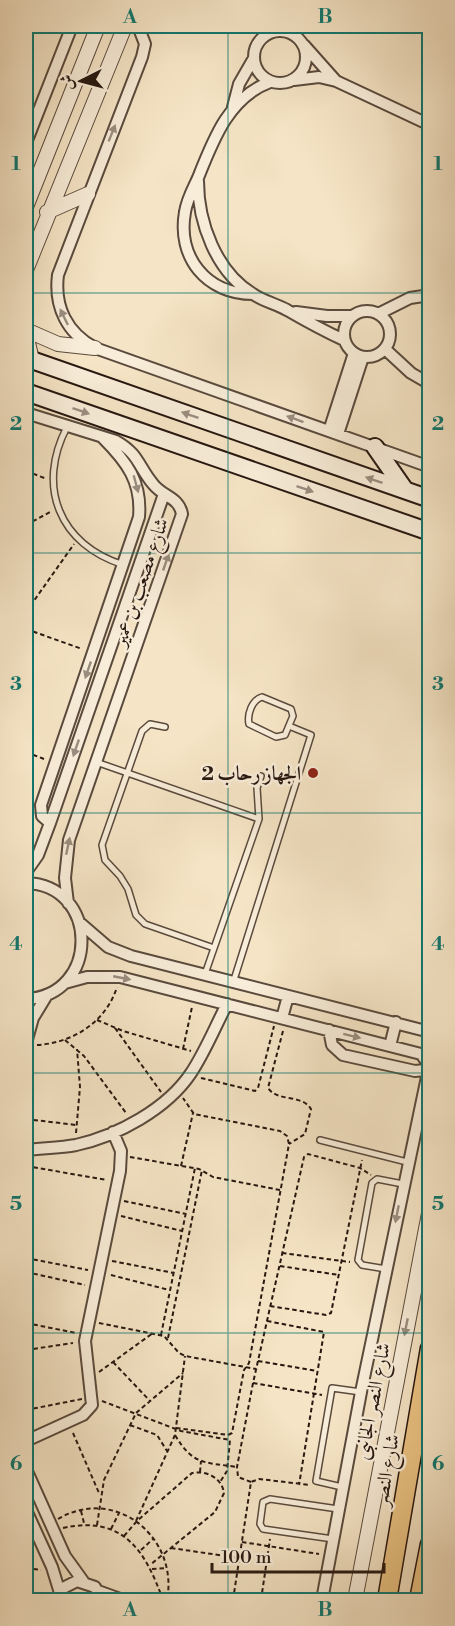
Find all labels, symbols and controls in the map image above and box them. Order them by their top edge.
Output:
text: A [122,5,138,30]
text: B [317,5,333,30]
north arrow [51,51,111,111]
text: ش [56,74,78,91]
one-way arrow [108,124,117,142]
text: 1 [11,152,21,177]
text: 1 [433,152,443,177]
one-way arrow [59,308,68,325]
one-way arrow [72,407,90,417]
one-way arrow [181,410,199,420]
text: 2 [10,412,22,437]
text: 2 [432,412,444,437]
one-way arrow [286,414,304,424]
one-way arrow [365,474,383,484]
one-way arrow [132,475,142,493]
one-way arrow [296,484,314,494]
street label: شارع مصعب بن عمير [107,515,179,653]
one-way arrow [162,553,172,571]
one-way arrow [82,661,92,679]
text: 3 [10,672,22,697]
text: 3 [432,672,444,697]
one-way arrow [71,739,81,757]
place label: الجهاز رحاب 2 [202,762,301,787]
marker: الجهاز رحاب 2 [306,766,320,780]
one-way arrow [64,836,73,855]
text: 4 [9,932,23,957]
text: 4 [431,932,445,957]
one-way arrow [113,974,132,983]
one-way arrow [343,1032,361,1042]
text: 5 [10,1192,22,1217]
text: 5 [432,1192,444,1217]
one-way arrow [392,1205,401,1224]
one-way arrow [401,1318,410,1337]
street label: شارع النصر الجانبى [350,1341,401,1463]
street label: شارع النصر [368,1432,410,1511]
text: 6 [10,1452,23,1477]
text: 6 [432,1452,445,1477]
scale bar [212,1536,384,1574]
text: 100 m [221,1546,272,1569]
text: A [122,1598,138,1623]
text: B [317,1598,333,1623]

